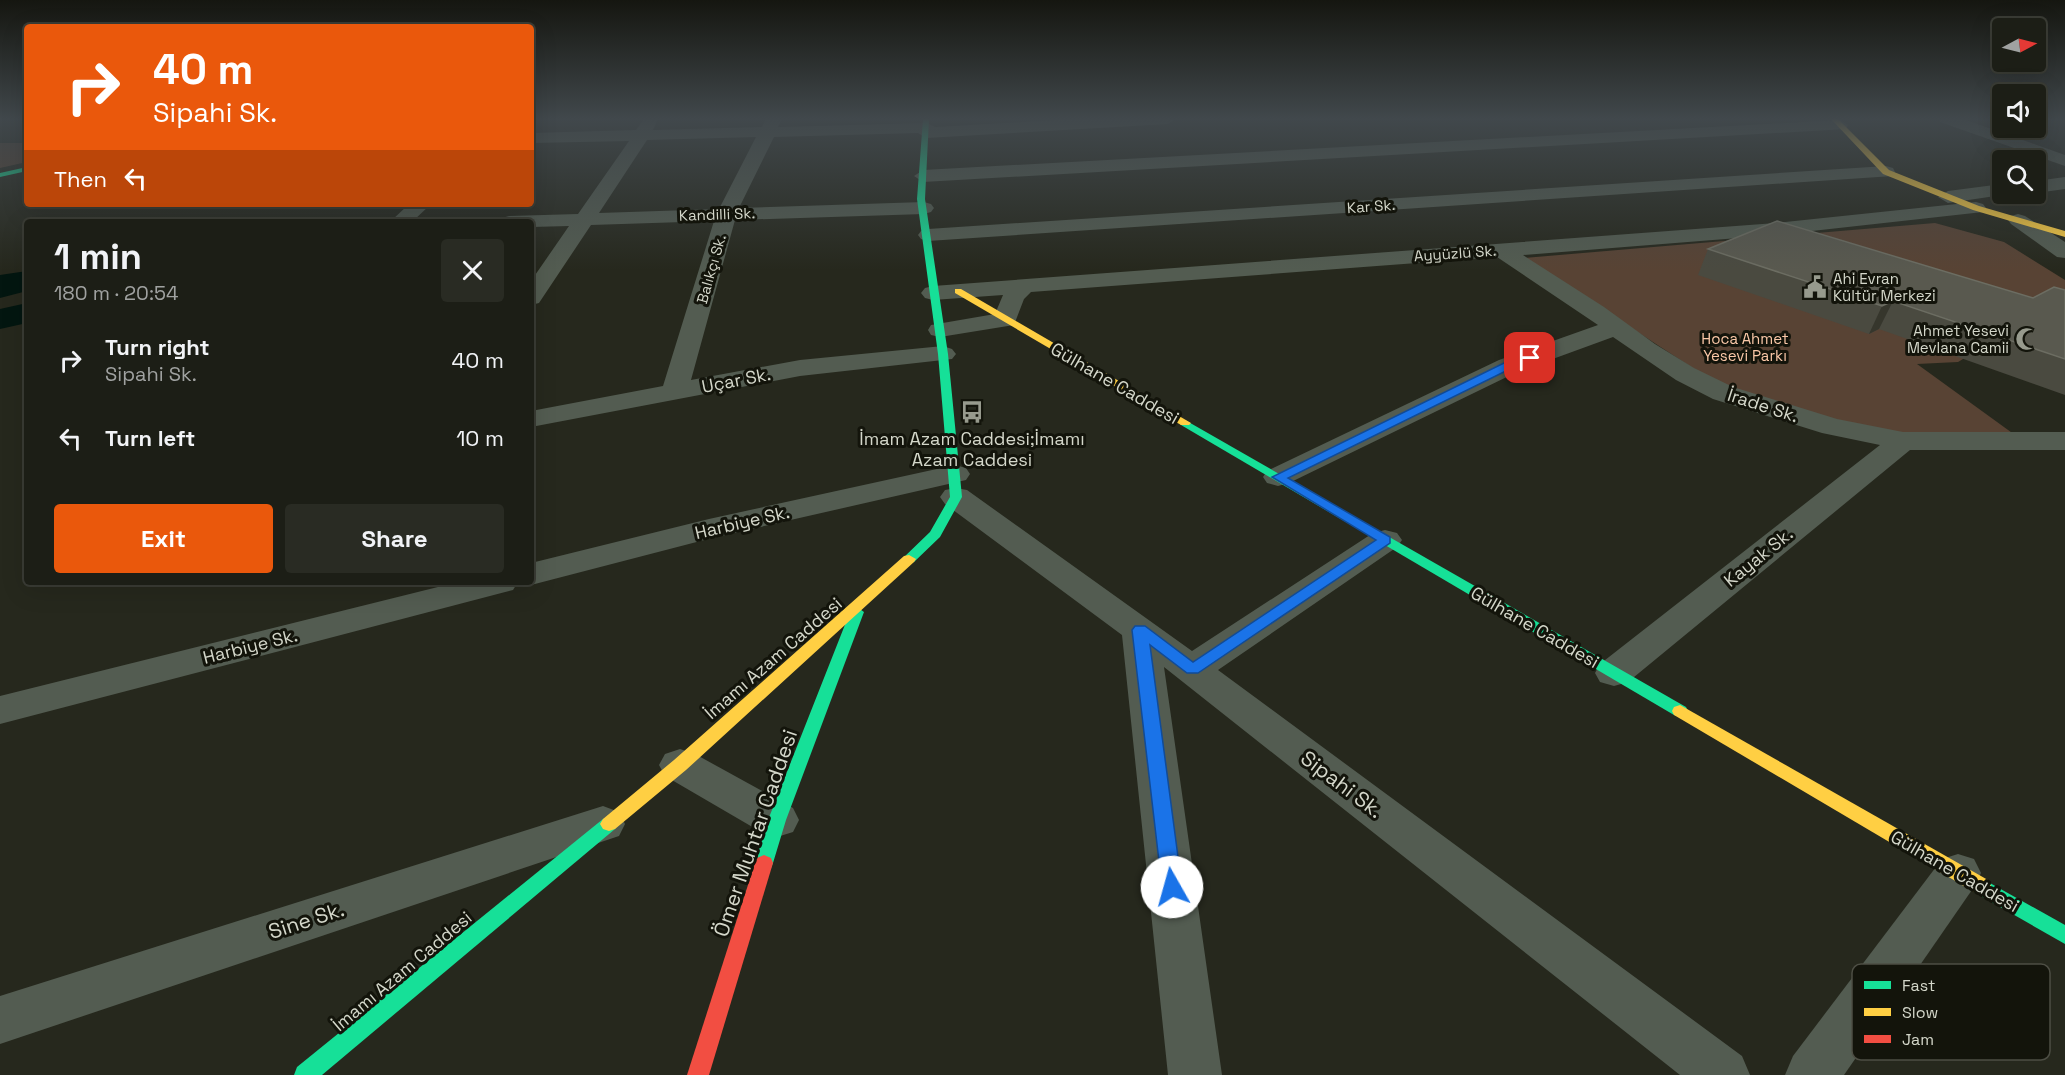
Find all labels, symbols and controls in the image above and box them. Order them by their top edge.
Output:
north arrow [1992,18,2046,72]
map controls [1992,18,2046,204]
text: 40 m [153,43,253,96]
icon: right [54,48,132,126]
button: sound [1992,84,2046,138]
text: Sipahi Sk. [153,95,277,130]
button: search [1992,150,2046,204]
icon: left [119,162,152,195]
text: Then [54,165,107,193]
street label: Kar Sk. [1346,195,1396,217]
street label: Kandilli Sk. [679,203,755,225]
street label: Balıkçı Sk. [692,232,730,306]
text: 1 min [54,234,142,280]
button: close [441,239,504,302]
street label: Ayyüzlü Sk. [1413,241,1497,265]
place label: Ahi Evran Kültür Merkezi [1833,269,1936,305]
public building icon: Ahi Evran Kültür Merkezi [1802,274,1828,300]
text: 180 m · 20:54 [54,280,178,306]
place label: Ahmet Yesevi Mevlana Camii [1907,321,2009,357]
mosque icon: Ahmet Yesevi Mevlana Camii [2014,326,2040,352]
park label: Hoca Ahmet Yesevi Parkı [1701,329,1789,365]
pin [1504,332,1555,383]
text: Turn right [105,333,210,361]
street label: Gülhane Caddesi [1047,337,1183,429]
icon: arrive [1513,341,1546,374]
icon: right [54,344,87,377]
text: 40 m [452,346,504,374]
text: Sipahi Sk. [105,361,197,387]
street label: Uçar Sk. [700,362,772,398]
street label: İrade Sk. [1725,383,1801,427]
bus stop icon: İmam Azam Caddesi;İmamı Azam Caddesi [959,399,985,425]
icon: left [54,422,87,455]
text: Turn left [105,424,195,452]
text: 10 m [456,424,504,452]
place label: İmam Azam Caddesi;İmamı Azam Caddesi [859,427,1085,471]
street label: Harbiye Sk. [692,500,792,544]
button: Exit [54,504,273,573]
button: Share [285,504,504,573]
street label: Kayak Sk. [1719,522,1797,592]
street label: Gülhane Caddesi [1467,581,1603,673]
street label: İmamı Azam Caddesi [699,592,847,724]
street label: Harbiye Sk. [200,623,300,669]
street label: Ömer Muhtar Caddesi [707,726,803,940]
street label: Sipahi Sk. [1295,744,1389,824]
street label: Gülhane Caddesi [1887,825,2023,917]
position arrow [1140,855,1204,919]
street label: Sine Sk. [265,895,347,945]
street label: İmamı Azam Caddesi [328,906,476,1036]
legend [1852,964,2050,1060]
text: Fast [1902,975,1935,996]
text: Slow [1902,1002,1938,1023]
text: Jam [1902,1029,1934,1050]

